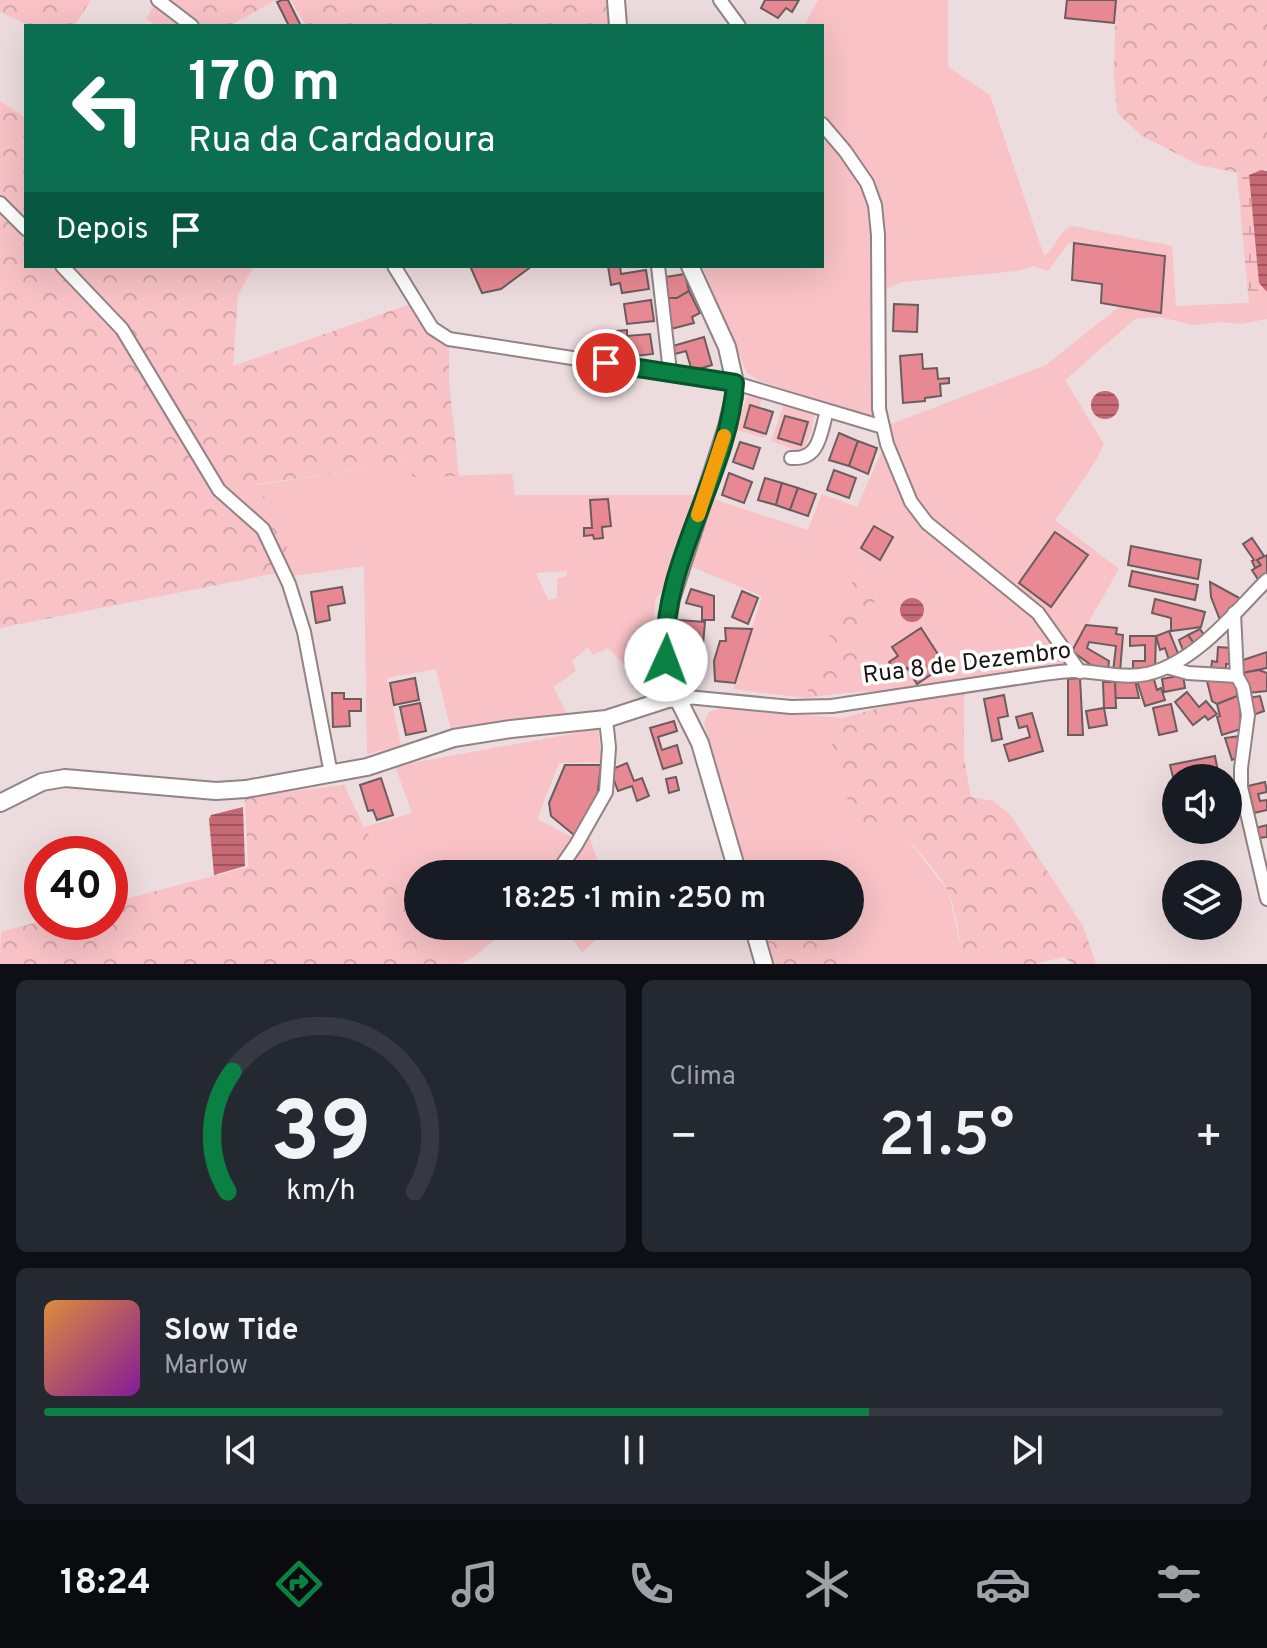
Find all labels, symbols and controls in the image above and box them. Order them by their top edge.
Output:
text: 170 m [188,50,340,120]
icon: left [56,56,160,160]
text: Rua da Cardadoura [188,119,496,165]
icon: arrive [164,208,208,252]
text: Depois [56,212,148,249]
pin [572,329,640,397]
icon: arrive [584,341,628,385]
position arrow [624,618,708,702]
street label: Rua 8 de Dezembro [861,636,1073,692]
map controls [1162,764,1242,940]
button: sound [1162,764,1242,844]
speed limit sign: 40 [24,836,128,940]
button: layers [1162,860,1242,940]
text: 18:25 · 1 min · 250 m [502,881,766,918]
text: Clima [670,1061,736,1094]
text: 39 [270,1085,371,1190]
text: 21.5° [878,1101,1014,1177]
text: − [670,1111,698,1167]
text: + [1195,1111,1223,1167]
text: km/h [286,1174,355,1210]
text: Slow Tide [164,1313,298,1350]
text: Marlow [164,1350,248,1383]
icon: previous [219,1428,263,1472]
icon: pause [612,1428,656,1472]
icon: next [1005,1428,1049,1472]
icon: directions [271,1556,327,1612]
icon: music [447,1556,503,1612]
icon: phone [623,1556,679,1612]
icon: climate [799,1556,855,1612]
icon: car [975,1556,1031,1612]
icon: filters [1151,1556,1207,1612]
text: 18:24 [60,1561,151,1607]

